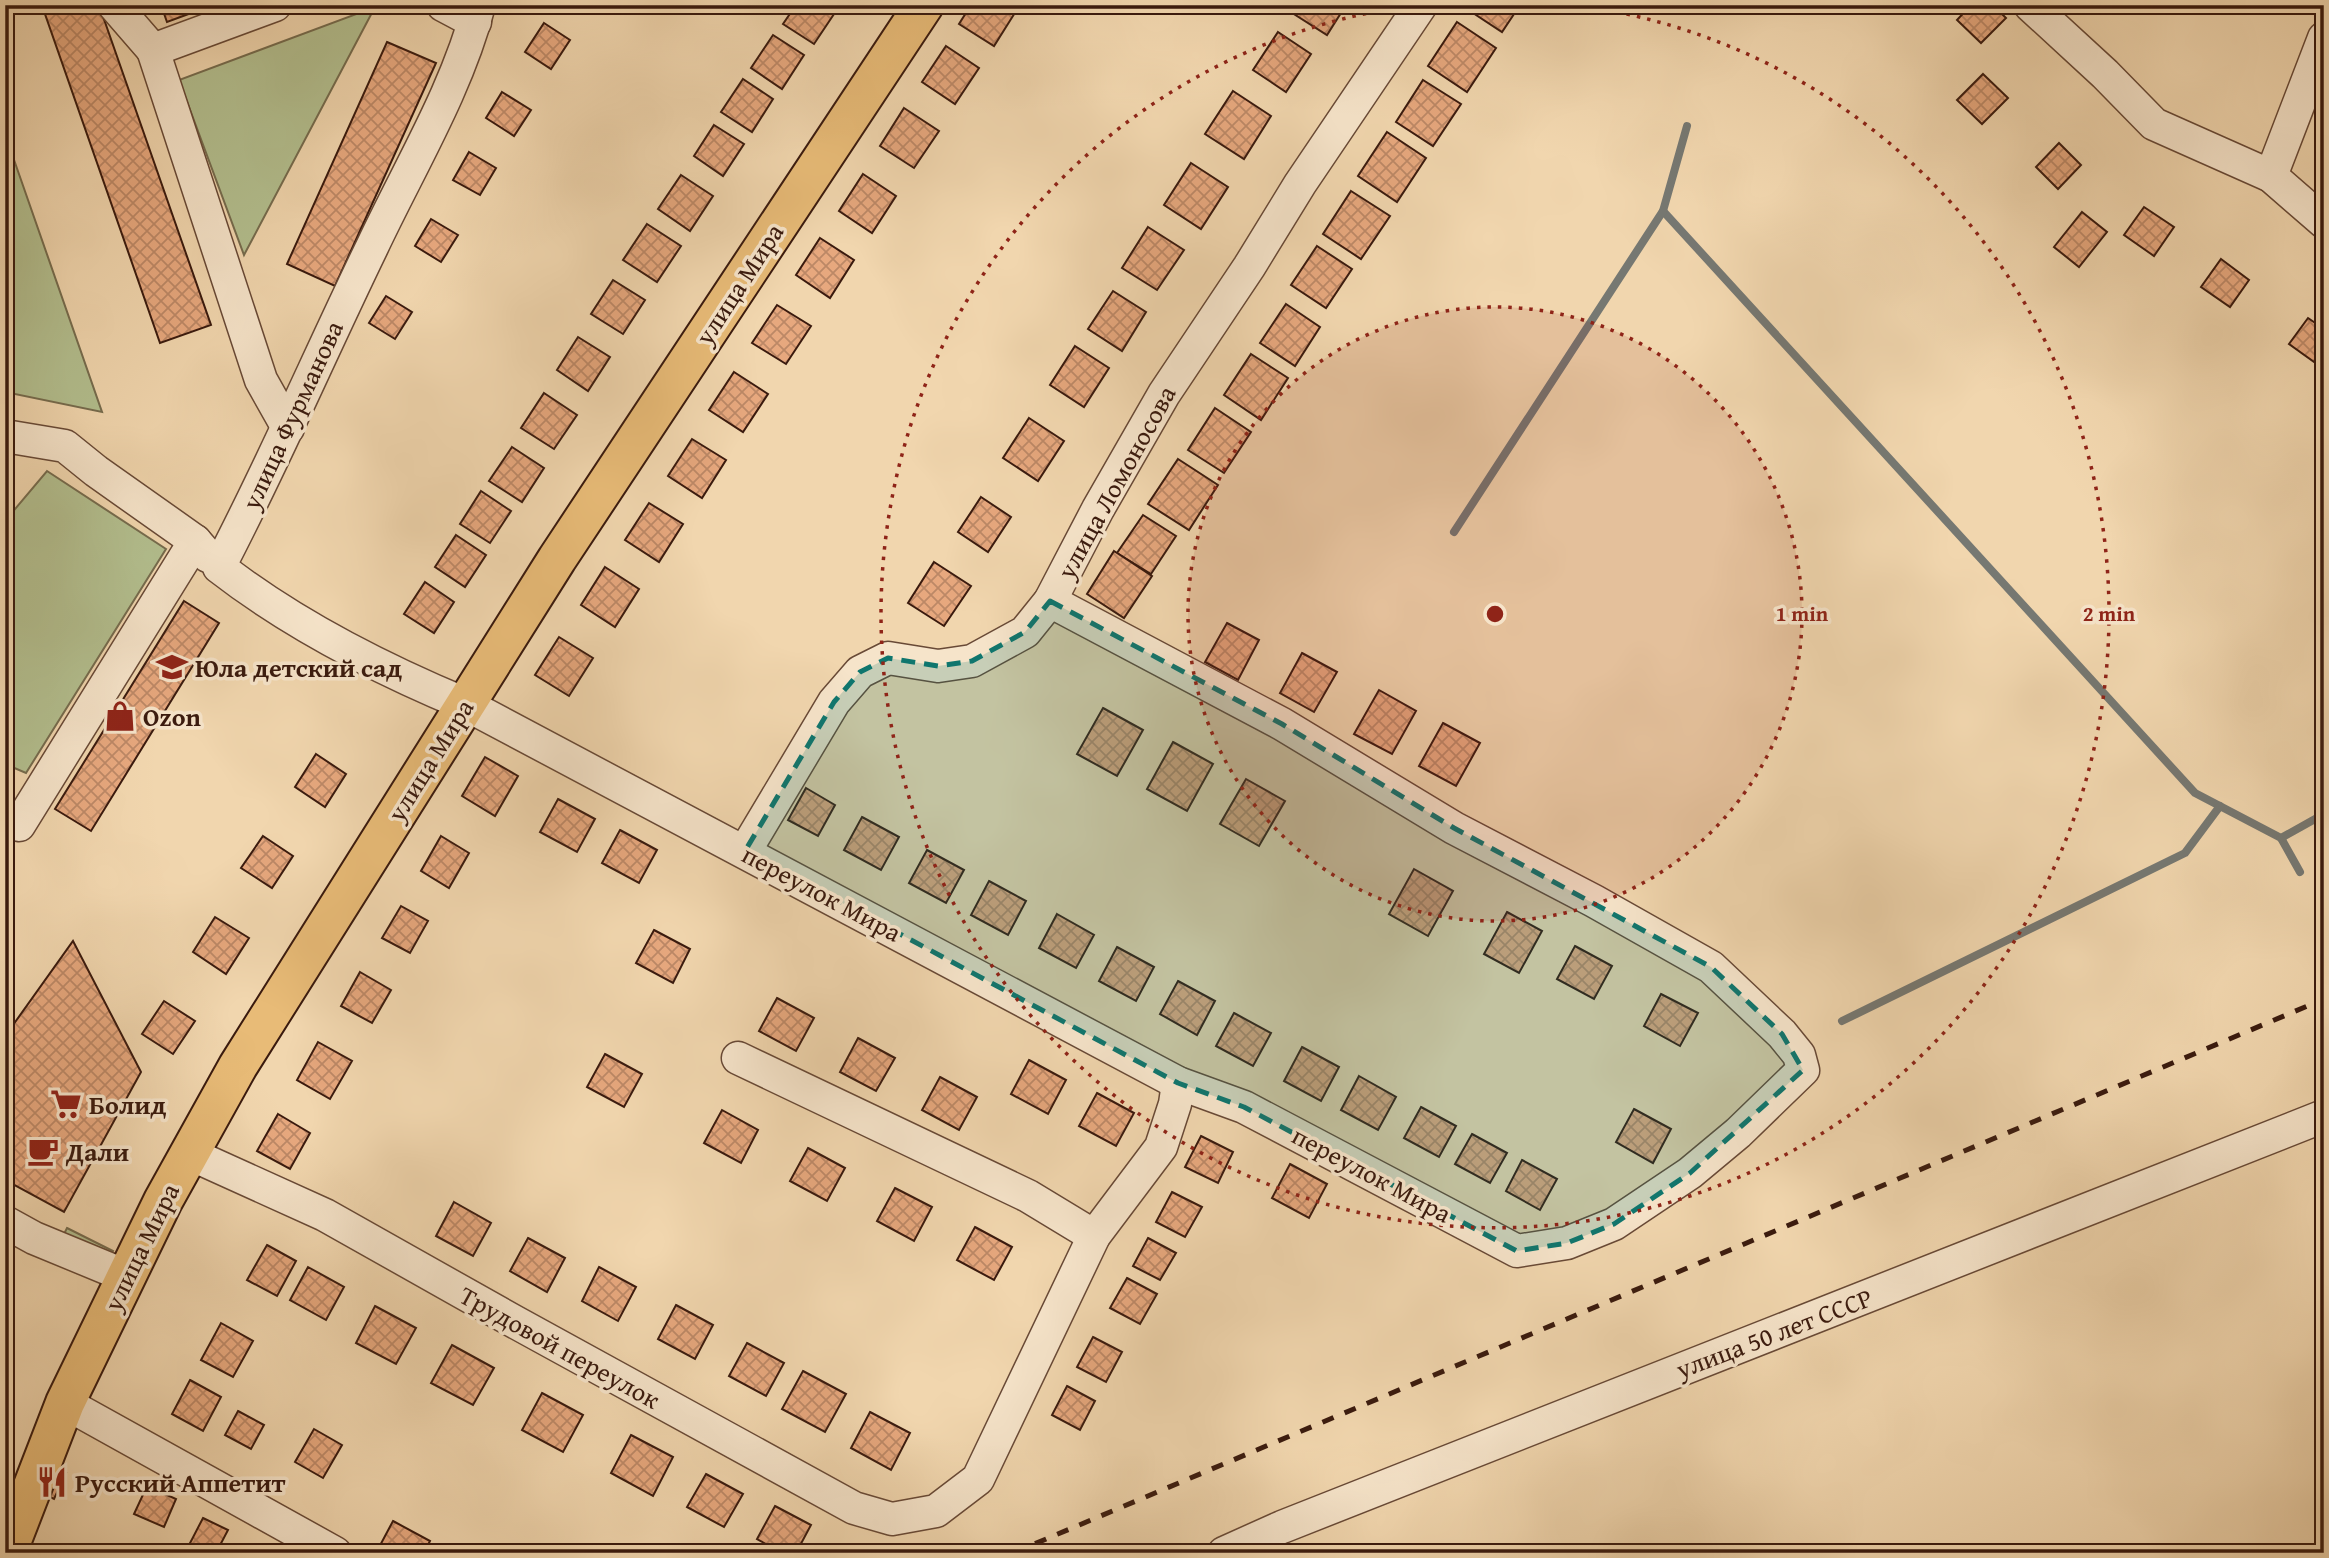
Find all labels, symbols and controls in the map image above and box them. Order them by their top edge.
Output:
street label: улица Мира [684,215,793,353]
street label: улица Фурманова [231,314,353,517]
street label: улица Ломоносова [1046,378,1186,587]
text: 1 min [1776,598,1829,629]
text: 2 min [2083,598,2136,629]
centre of rings [1483,602,1507,626]
place label: Юла детский сад [195,648,402,687]
school or university icon: Юла детский сад [155,650,189,684]
street label: улица Мира [376,691,483,830]
place label: Ozon [143,697,202,736]
shop icon: Ozon [103,699,137,733]
street label: переулок Мира [735,835,909,952]
place label: Болид [89,1085,166,1124]
supermarket icon: Болид [49,1087,83,1121]
street label: переулок Мира [1285,1116,1459,1233]
place label: Дали [65,1132,129,1171]
cafe icon: Дали [26,1134,60,1168]
street label: улица Мира [93,1176,189,1319]
street label: Трудовой переулок [453,1276,668,1419]
street label: улица 50 лет СССР [1669,1278,1878,1389]
place label: Русский Аппетит [75,1463,286,1502]
restaurant icon: Русский Аппетит [35,1465,69,1499]

